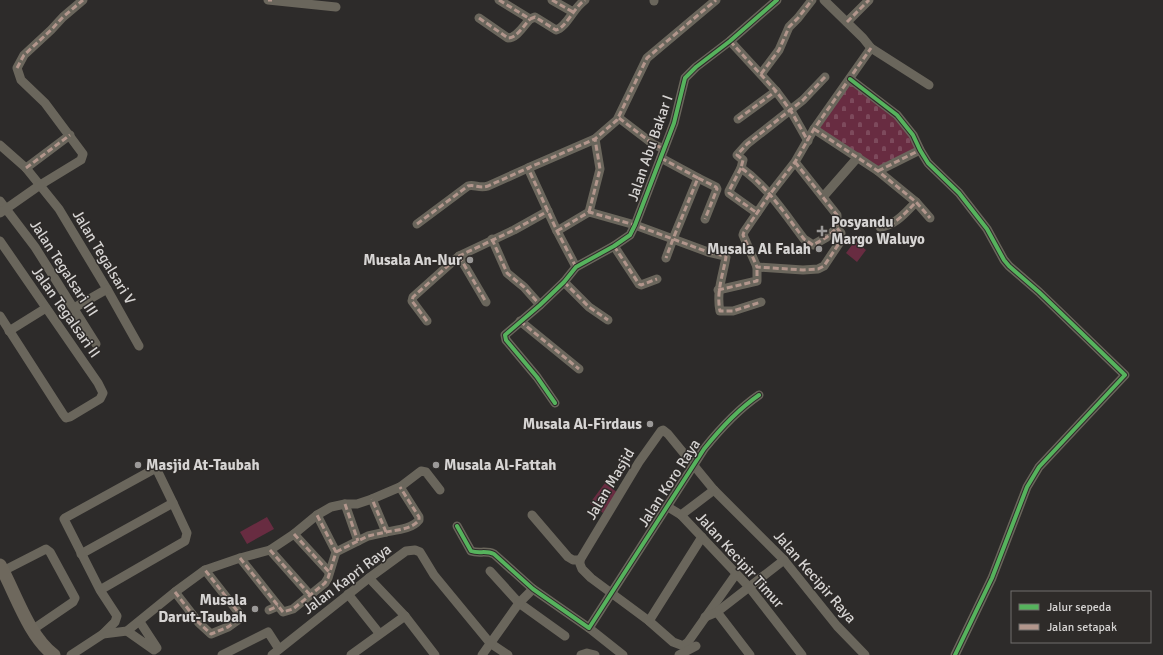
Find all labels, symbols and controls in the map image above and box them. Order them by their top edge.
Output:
street label: Jalan Abu Bakar I [623,93,677,203]
street label: Jalan Tegalsari V [69,207,139,308]
place label: Posyandu Margo Waluyo [831,213,925,248]
street label: Jalan Tegalsari III [26,216,102,320]
marker: Posyandu Margo Waluyo [816,225,828,237]
place label: Musala Al Falah [707,240,811,258]
marker: Musala Al Falah [814,244,824,254]
place label: Musala An-Nur [363,251,462,269]
marker: Musala An-Nur [465,255,475,265]
street label: Jalan Tegalsari II [28,263,104,361]
place label: Musala Al-Firdaus [523,415,642,433]
marker: Musala Al-Firdaus [645,419,655,429]
street label: Jalan Koro Raya [634,436,704,530]
street label: Jalan Masjid [582,445,638,523]
place label: Masjid At-Taubah [146,456,260,474]
place label: Musala Al-Fattah [444,456,557,474]
marker: Masjid At-Taubah [133,460,143,470]
marker: Musala Al-Fattah [431,460,441,470]
street label: Jalan Kecipir Timur [692,508,788,612]
street label: Jalan Kecipir Raya [770,527,860,627]
street label: Jalan Kapri Raya [299,540,395,618]
place label: Musala Darut-Taubah [158,591,247,626]
legend [1011,591,1151,643]
text: Jalur sepeda [1047,600,1111,615]
marker: Musala Darut-Taubah [250,604,260,614]
text: Jalan setapak [1047,620,1117,635]

